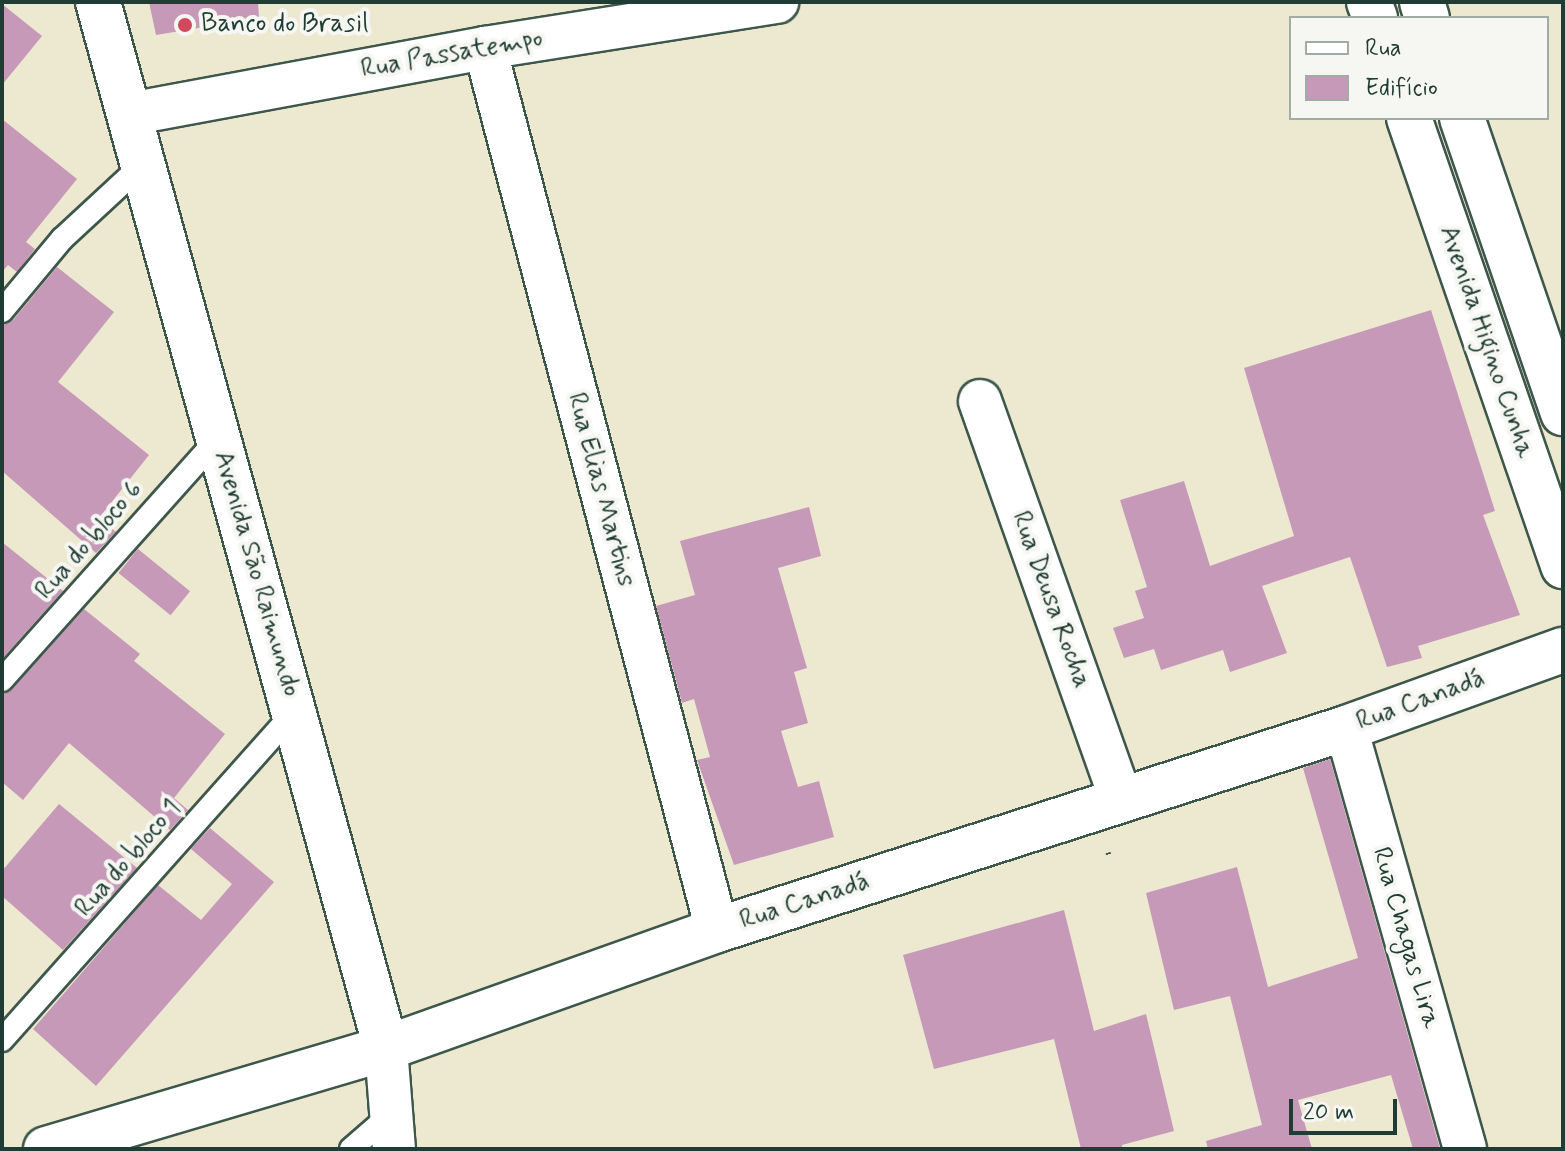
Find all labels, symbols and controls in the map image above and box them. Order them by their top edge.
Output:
place label: Banco do Brasil [201,9,367,41]
marker: Banco do Brasil [176,16,194,34]
legend [1289,16,1549,120]
street label: Rua Passatempo [360,24,544,86]
text: Rua [1365,33,1402,64]
text: Edifício [1365,73,1438,104]
street label: Avenida Higino Cunha [1432,223,1540,461]
street label: Rua Elias Martins [559,391,641,589]
street label: Avenida São Raimundo [205,446,307,702]
street label: Rua do bloco 6 [30,475,150,607]
street label: Rua Deusa Rocha [1004,508,1096,692]
street label: Rua Canadá [1354,664,1488,738]
street label: Rua do bloco 1 [69,794,189,924]
street label: Rua Chagas Lira [1365,847,1445,1029]
street label: Rua Canadá [738,867,872,937]
scale bar [1293,1083,1401,1133]
text: 20 m [1303,1097,1354,1128]

